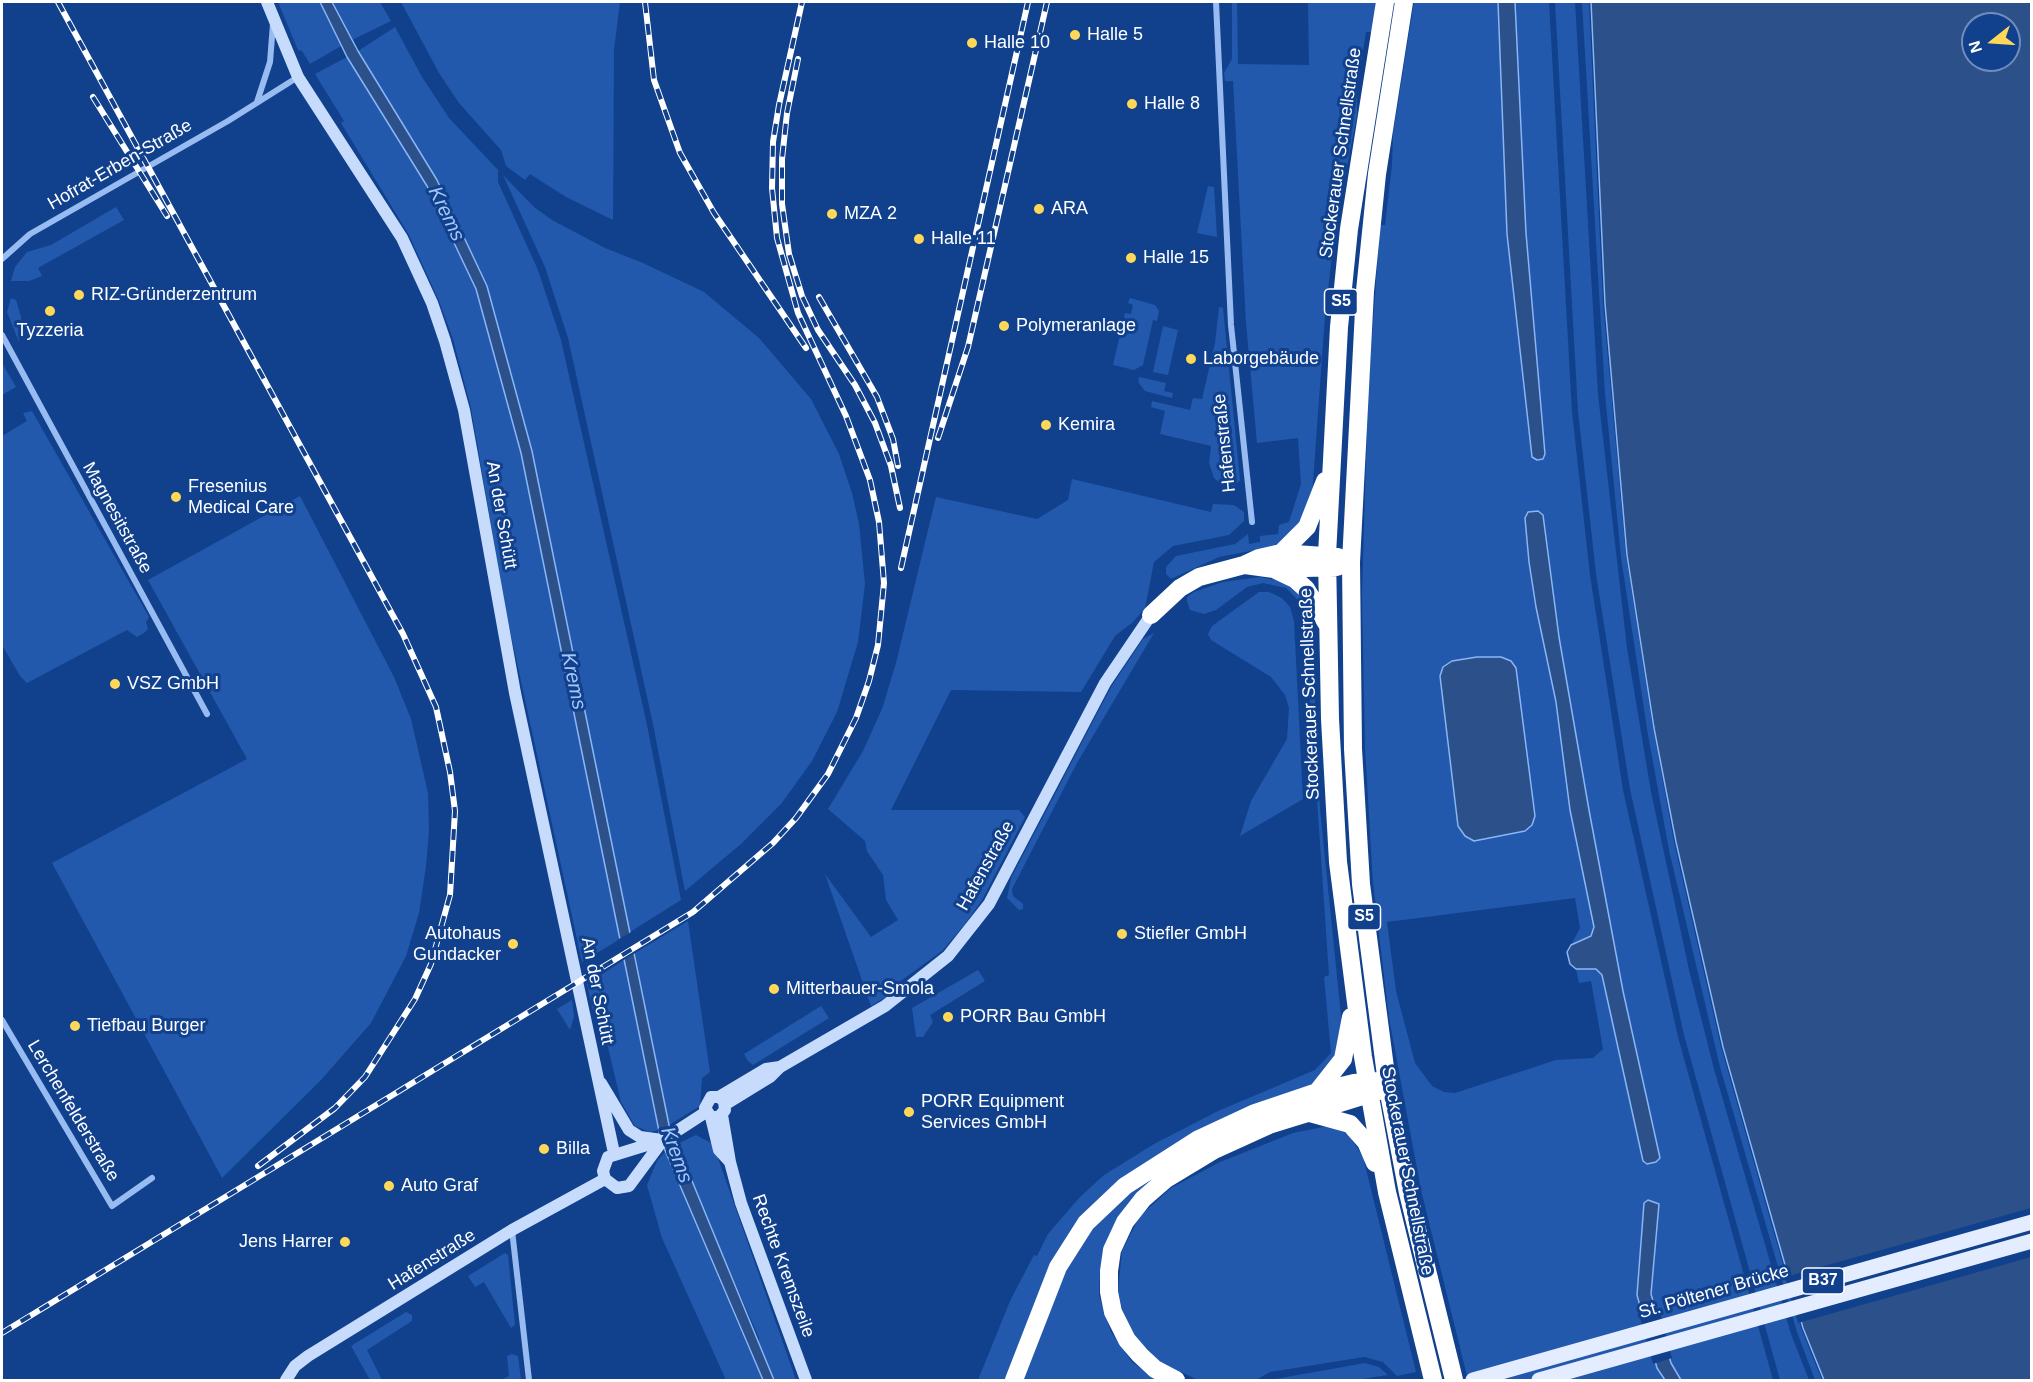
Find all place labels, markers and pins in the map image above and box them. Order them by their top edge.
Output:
place label: Halle 5 [1087,24,1143,46]
marker: Halle 5 [1068,28,1082,42]
place label: Halle 10 [984,32,1050,54]
marker: Halle 10 [965,36,979,50]
place label: Halle 8 [1144,93,1200,115]
marker: Halle 8 [1125,97,1139,111]
place label: ARA [1051,198,1088,220]
marker: ARA [1032,202,1046,216]
place label: MZA 2 [844,203,897,225]
marker: MZA 2 [825,207,839,221]
place label: Halle 11 [931,228,996,250]
marker: Halle 11 [912,232,926,246]
place label: Halle 15 [1143,247,1209,269]
marker: Halle 15 [1124,251,1138,265]
place label: RIZ-Gründerzentrum [91,284,257,306]
marker: RIZ-Gründerzentrum [72,288,86,302]
marker: Tyzzeria [43,304,57,318]
place label: Polymeranlage [1016,315,1136,337]
marker: Polymeranlage [997,319,1011,333]
place label: Tyzzeria [16,320,84,342]
place label: Laborgebäude [1203,348,1319,370]
marker: Laborgebäude [1184,352,1198,366]
place label: Kemira [1058,414,1115,436]
marker: Kemira [1039,418,1053,432]
place label: Fresenius Medical Care [188,476,294,518]
marker: Fresenius Medical Care [169,490,183,504]
place label: VSZ GmbH [127,673,219,695]
marker: VSZ GmbH [108,677,122,691]
place label: Autohaus Gundacker [413,923,501,966]
place label: Stiefler GmbH [1134,923,1247,945]
marker: Stiefler GmbH [1115,927,1129,941]
marker: Autohaus Gundacker [506,937,520,951]
place label: Mitterbauer-Smola [786,978,934,1000]
marker: Mitterbauer-Smola [767,982,781,996]
place label: PORR Bau GmbH [960,1006,1106,1028]
marker: PORR Bau GmbH [941,1010,955,1024]
place label: Tiefbau Burger [87,1015,205,1037]
marker: Tiefbau Burger [68,1019,82,1033]
place label: PORR Equipment Services GmbH [921,1091,1064,1134]
marker: PORR Equipment Services GmbH [902,1105,916,1119]
place label: Billa [556,1138,590,1160]
marker: Billa [537,1142,551,1156]
place label: Auto Graf [401,1175,478,1197]
marker: Auto Graf [382,1179,396,1193]
place label: Jens Harrer [239,1231,333,1253]
marker: Jens Harrer [338,1235,352,1249]

